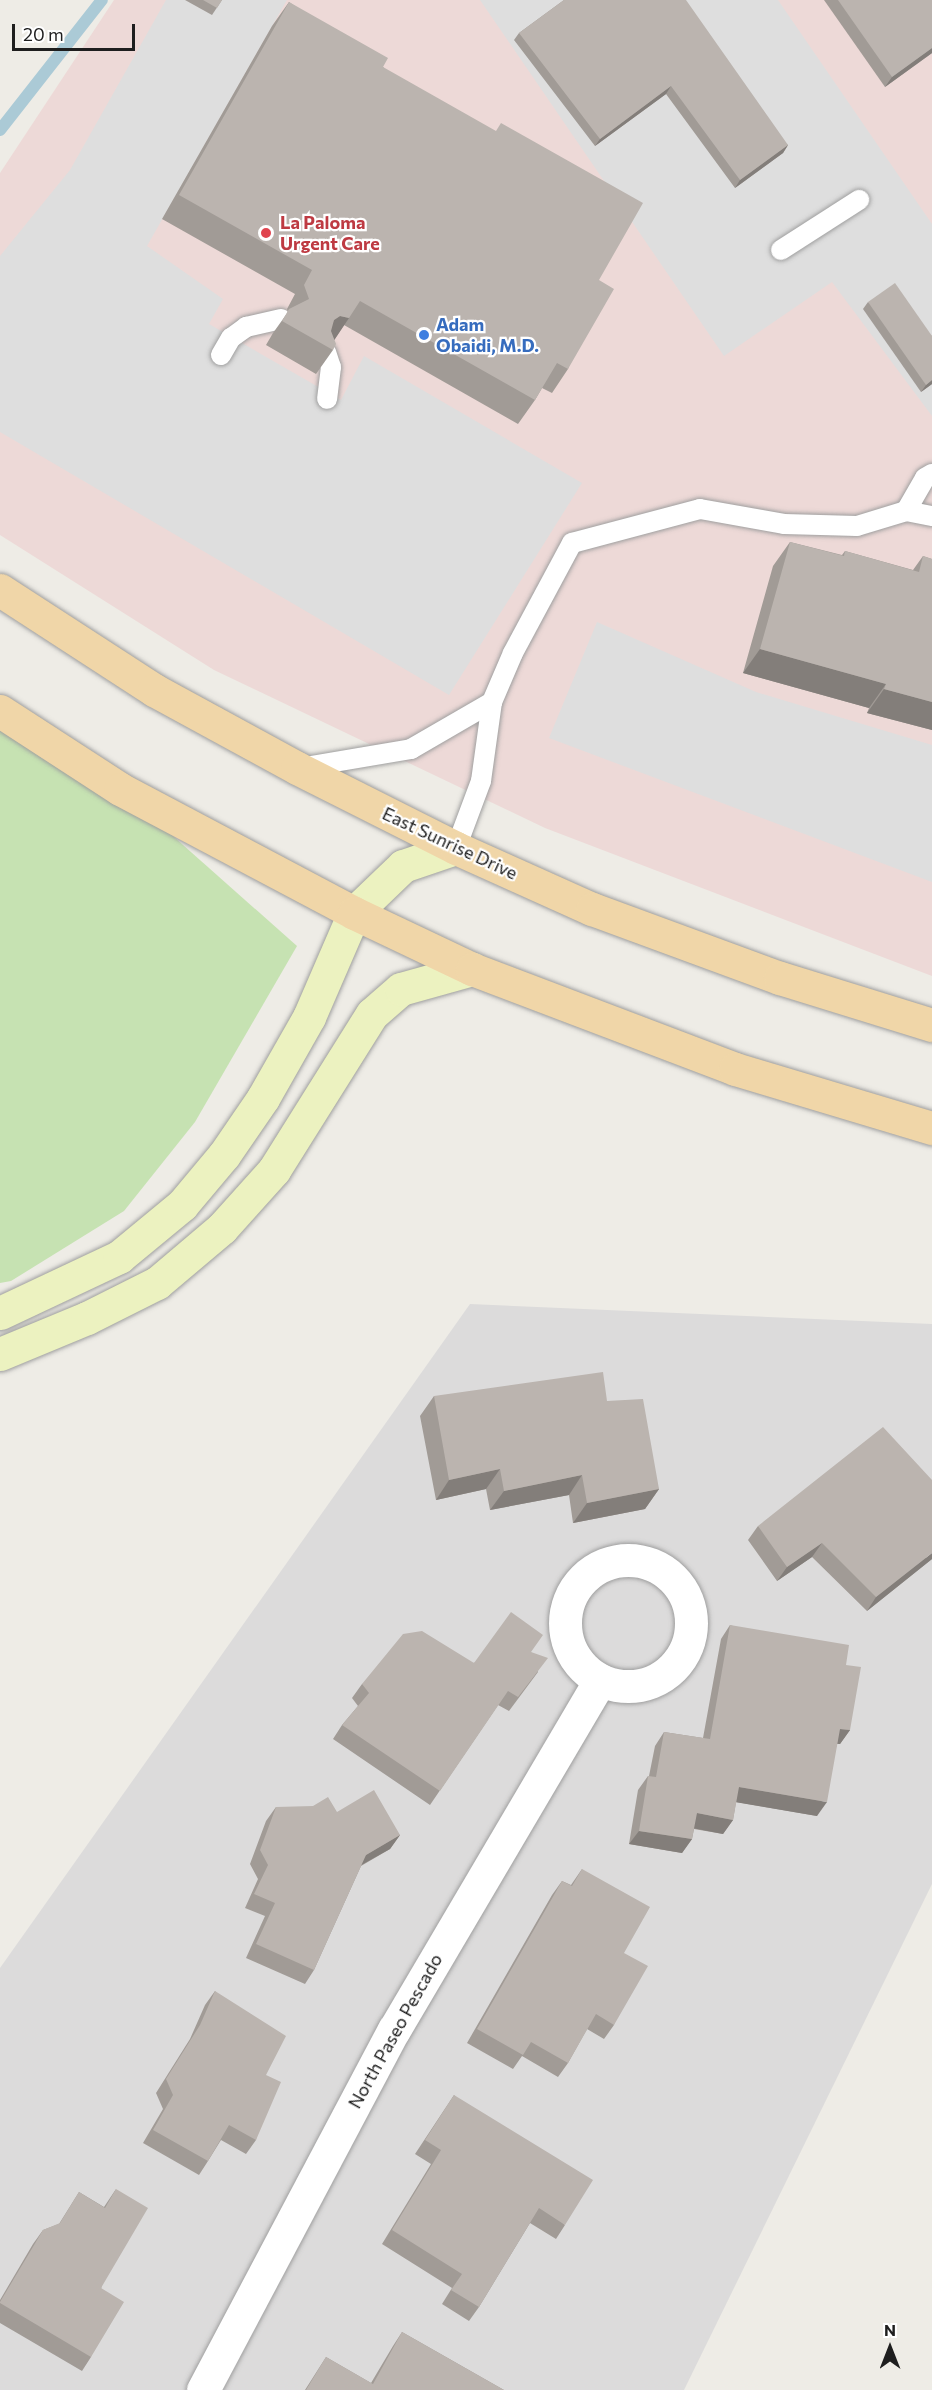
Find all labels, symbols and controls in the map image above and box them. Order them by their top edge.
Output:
scale bar [15,12,138,50]
text: 20 m [23,23,64,45]
place label: La Paloma Urgent Care [280,212,380,254]
marker: La Paloma Urgent Care [257,224,275,242]
place label: Adam Obaidi, M.D. [436,314,539,356]
marker: Adam Obaidi, M.D. [417,328,431,342]
street label: East Sunrise Drive [379,802,521,884]
street label: North Paseo Pescado [344,1950,446,2112]
north arrow [860,2318,920,2378]
text: N [884,2320,896,2339]

